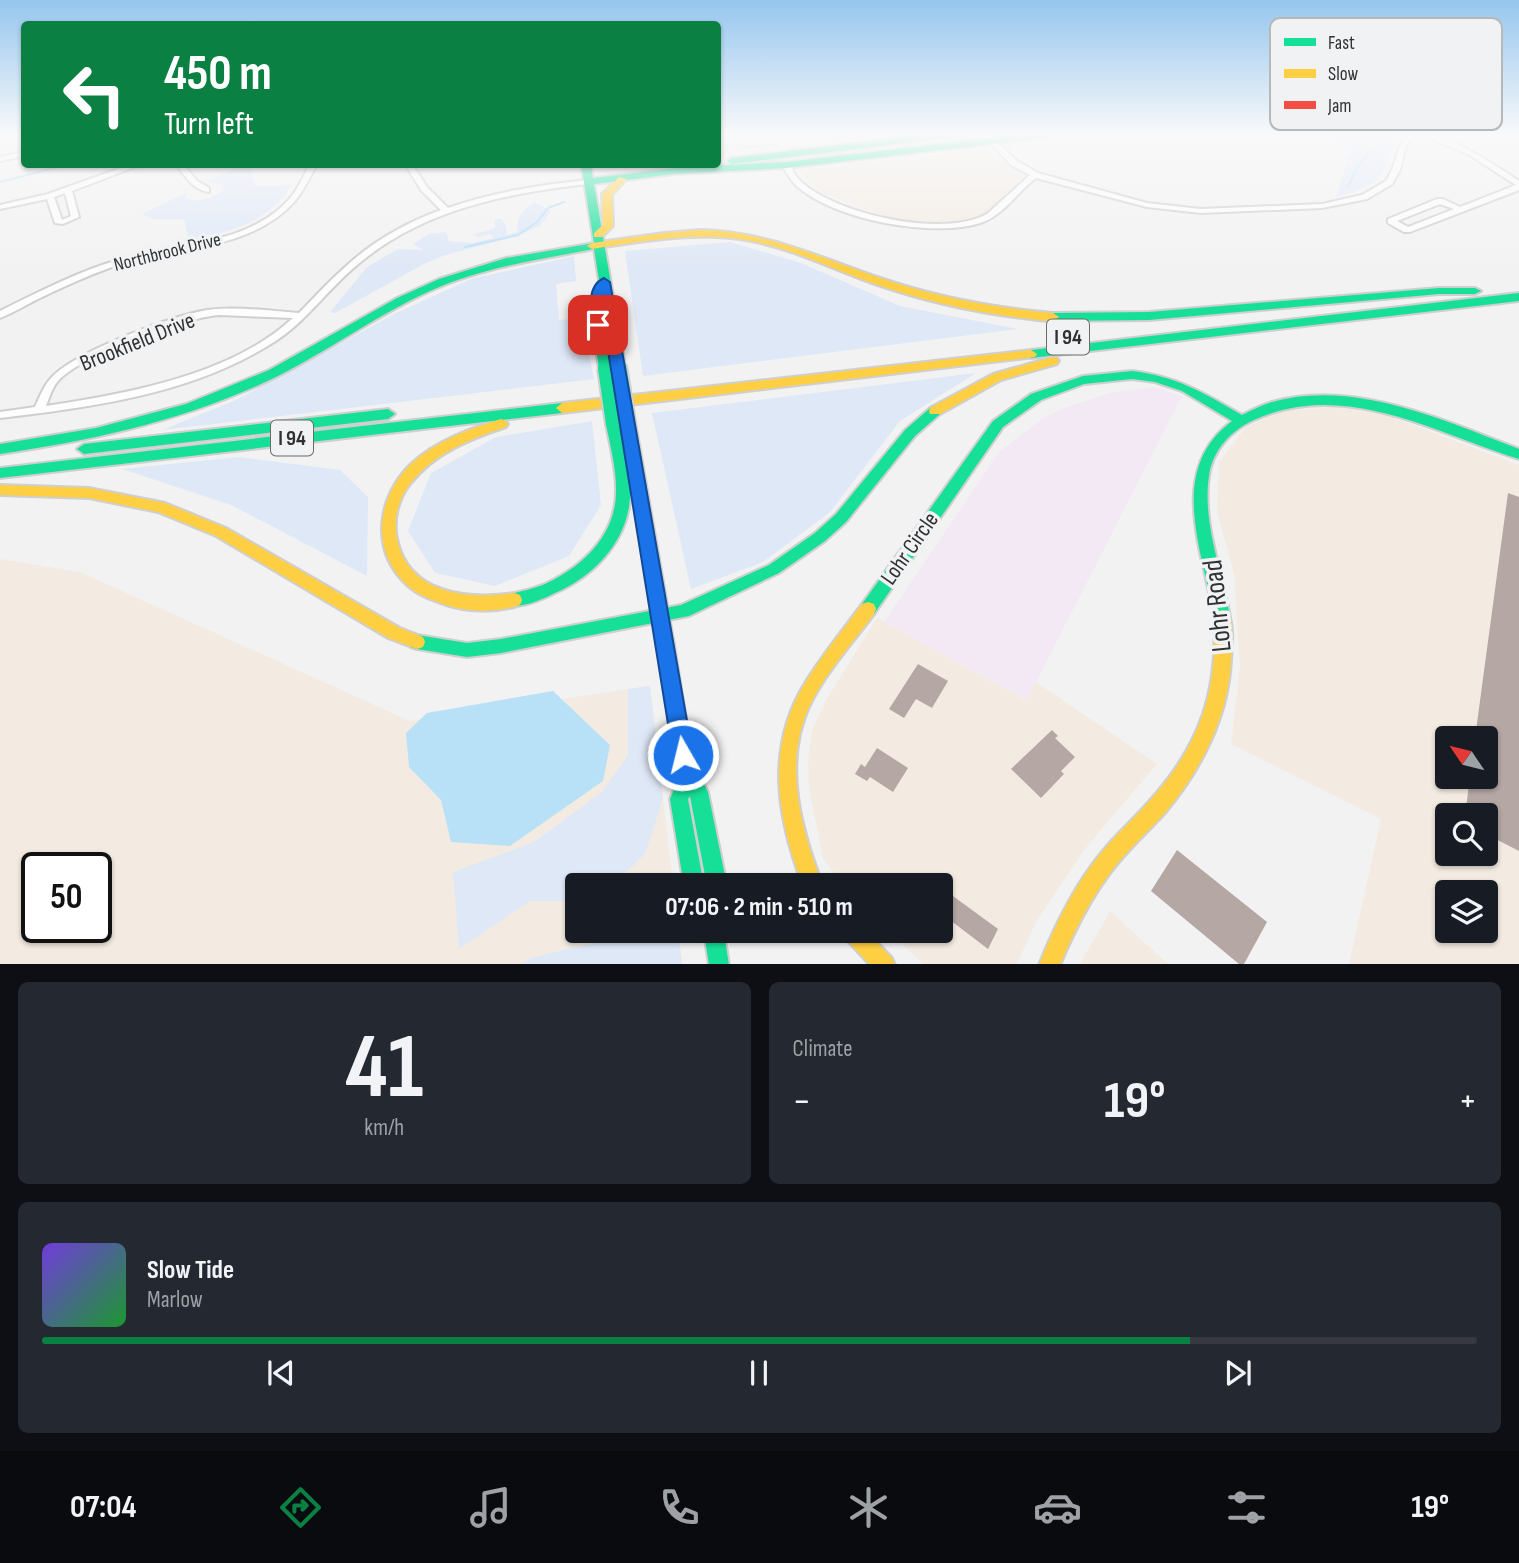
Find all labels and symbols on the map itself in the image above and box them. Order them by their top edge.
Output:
legend [1270,18,1502,130]
text: Fast [1328,32,1355,55]
text: Slow [1328,63,1358,86]
text: Jam [1327,95,1351,118]
street label: Northbrook Drive [111,228,223,277]
pin [568,295,628,355]
street label: Brookfield Drive [76,306,199,378]
road number: I 94 [1047,320,1089,354]
road number: I 94 [271,420,313,456]
street label: Lohr Circle [875,507,945,590]
street label: Lohr Road [1196,558,1239,654]
position arrow [646,718,720,792]
north arrow [1435,726,1498,789]
speed limit sign: 50 [21,852,112,943]

